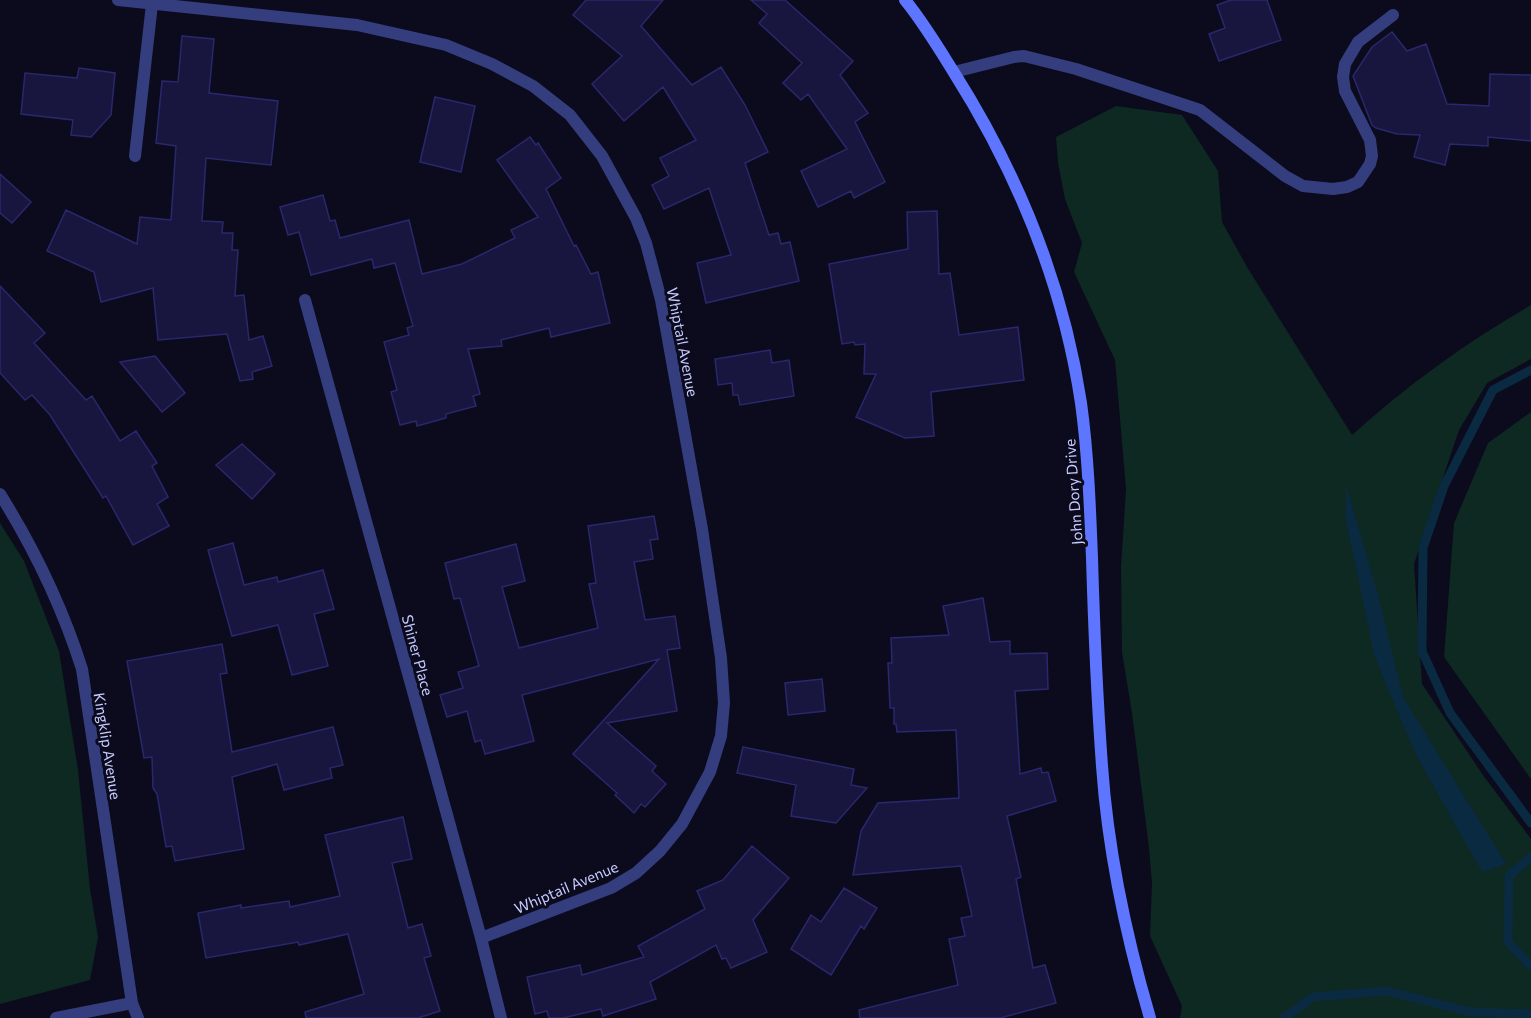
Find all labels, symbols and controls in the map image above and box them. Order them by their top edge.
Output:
street label: Whiptail Avenue [664,286,702,398]
street label: John Dory Drive [1060,438,1086,546]
street label: Shiner Place [399,613,437,698]
street label: Kingklip Avenue [91,691,125,801]
street label: Whiptail Avenue [511,857,621,917]

